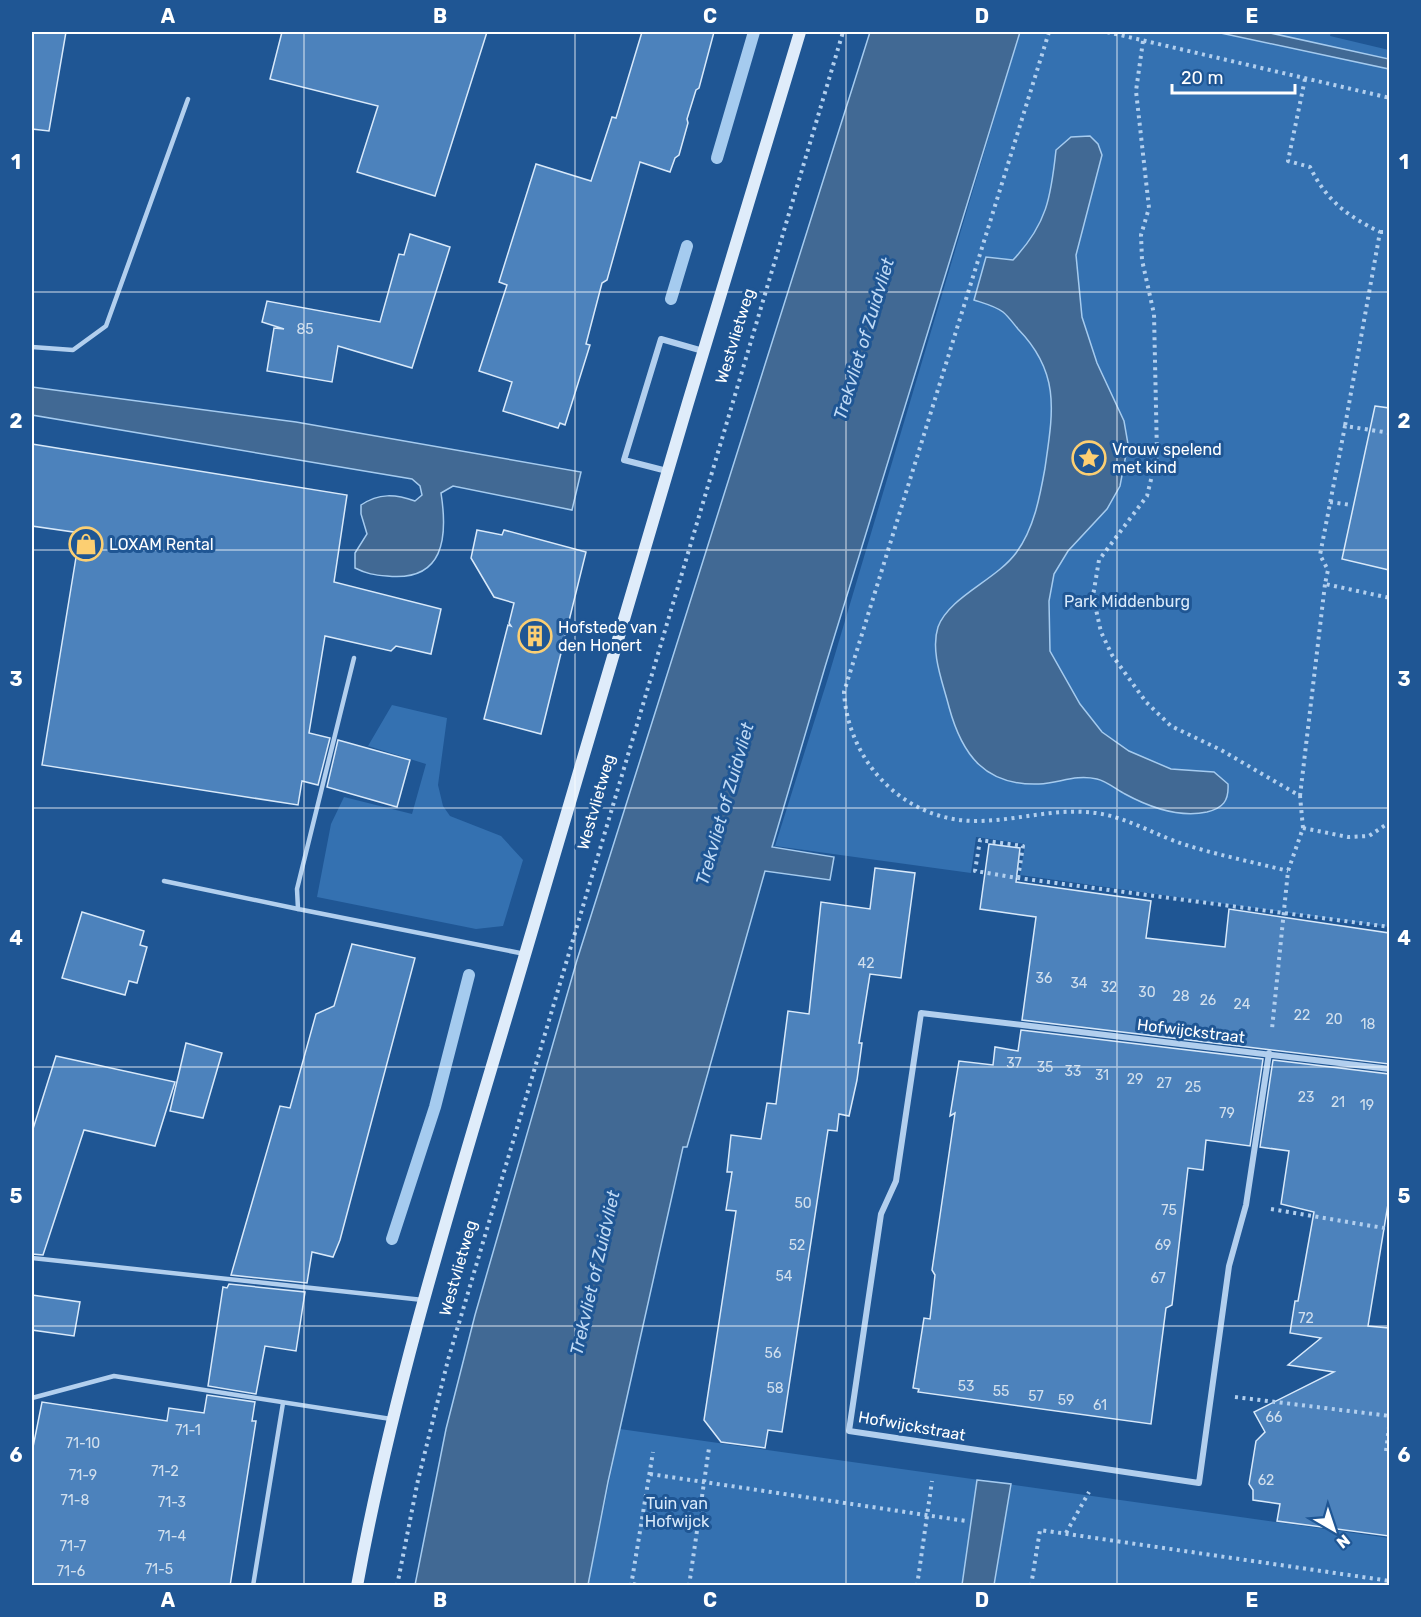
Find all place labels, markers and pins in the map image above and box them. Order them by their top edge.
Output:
place icon: Vrouw spelend met kind [1071,440,1107,476]
place label: Vrouw spelend met kind [1112,440,1222,477]
shop icon: LOXAM Rental [68,526,104,562]
place label: LOXAM Rental [109,535,214,554]
building icon: Hofstede van den Honert [517,618,553,654]
place label: Hofstede van den Honert [558,618,657,655]

